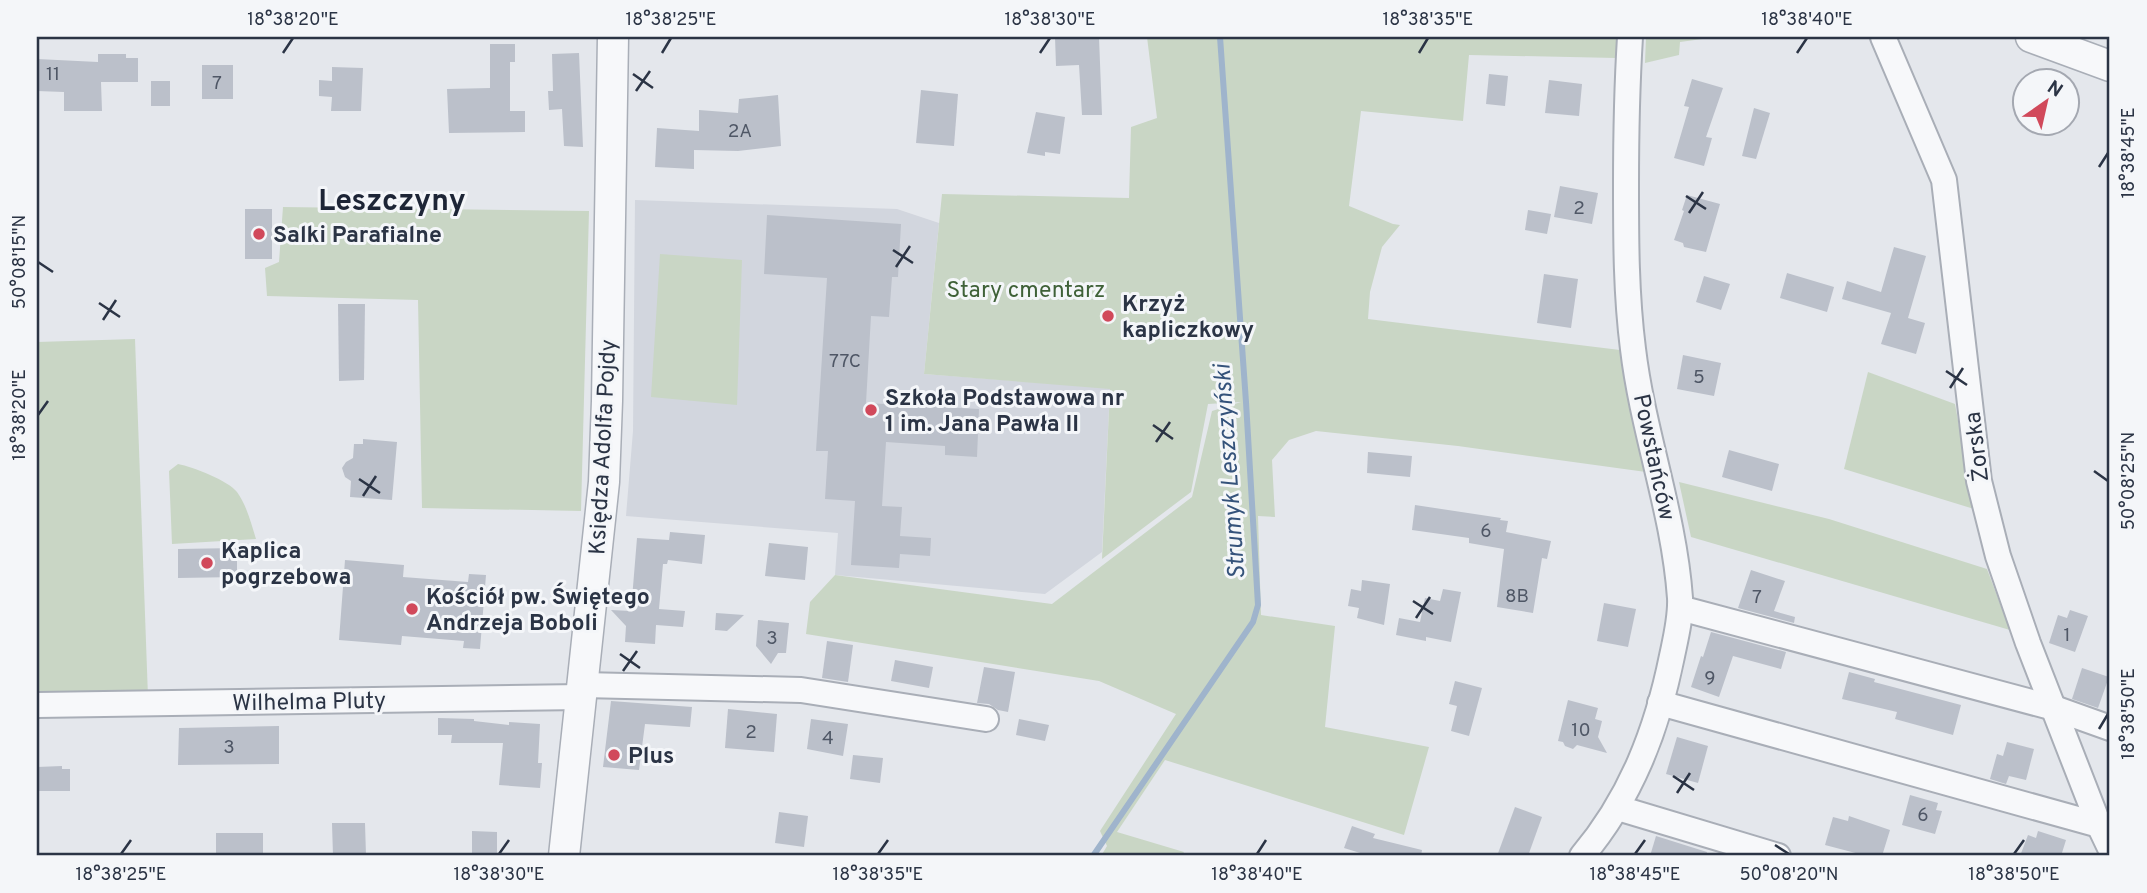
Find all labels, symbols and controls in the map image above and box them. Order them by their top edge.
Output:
text: 18°38'20"E [247,9,339,32]
text: 18°38'25"E [626,9,717,32]
text: 18°38'30"E [1004,9,1096,32]
text: 18°38'35"E [1383,9,1473,32]
text: 18°38'40"E [1761,9,1853,32]
house number: 11 [46,63,60,87]
north arrow [2010,66,2080,136]
house number: 7 [212,72,222,96]
text: N [2042,76,2067,103]
text: 18°38'45"E [2118,107,2141,199]
house number: 2A [728,120,752,144]
district label: Leszczyny [318,184,466,221]
house number: 2 [1573,197,1585,221]
text: 50°08'15"N [9,215,32,309]
place label: Salki Parafialne [273,222,442,251]
marker: Salki Parafialne [251,226,267,242]
park label: Stary cmentarz [947,277,1105,306]
place label: Krzyż kapliczkowy [1122,291,1254,346]
marker: Krzyż kapliczkowy [1100,308,1116,324]
street label: Księdza Adolfa Pojdy [584,339,625,556]
house number: 77C [829,350,861,374]
water label: Strumyk Leszczyński [1208,362,1253,581]
house number: 5 [1693,366,1705,390]
text: 18°38'20"E [9,369,32,461]
place label: Szkoła Podstawowa nr 1 im. Jana Pawła II [885,385,1125,440]
street label: Powstańców [1625,391,1680,524]
marker: Szkoła Podstawowa nr 1 im. Jana Pawła II [863,402,879,418]
street label: Żorska [1959,410,1997,484]
text: 50°08'25"N [2118,432,2141,530]
house number: 6 [1480,520,1492,544]
place label: Kaplica pogrzebowa [221,538,351,593]
marker: Kaplica pogrzebowa [199,555,215,571]
place label: Kościół pw. Świętego Andrzeja Boboli [426,582,650,639]
house number: 8B [1505,585,1529,609]
house number: 7 [1752,586,1762,610]
marker: Kościół pw. Świętego Andrzeja Boboli [404,601,420,617]
house number: 1 [2063,624,2071,648]
house number: 3 [766,627,778,651]
house number: 9 [1704,667,1716,691]
text: 18°38'50"E [2118,668,2141,760]
street label: Wilhelma Pluty [232,688,386,719]
house number: 10 [1571,719,1591,743]
house number: 2 [745,721,757,745]
house number: 4 [822,727,834,751]
house number: 3 [223,736,235,760]
place label: Plus [628,743,674,772]
marker: Plus [606,747,622,763]
house number: 6 [1917,804,1929,828]
text: 18°38'25"E [76,864,167,887]
text: 18°38'30"E [453,864,545,887]
text: 18°38'35"E [833,864,923,887]
text: 18°38'40"E [1211,864,1303,887]
text: 18°38'45"E [1589,864,1681,887]
text: 50°08'20"N [1739,864,1839,887]
text: 18°38'50"E [1968,864,2060,887]

